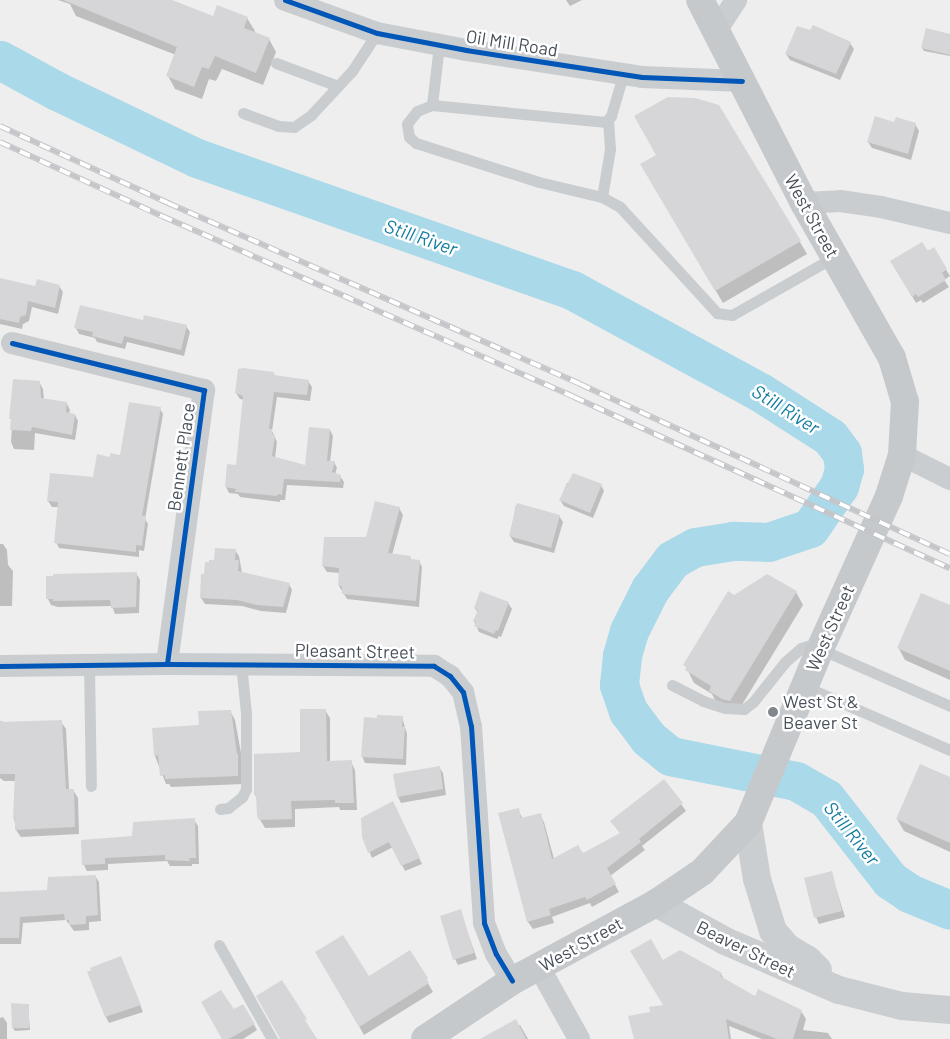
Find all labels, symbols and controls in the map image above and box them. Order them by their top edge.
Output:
street label: Oil Mill Road [465,25,559,61]
street label: West Street [780,170,844,262]
water label: Still River [382,214,460,260]
water label: Still River [748,379,824,439]
street label: Bennett Place [163,401,199,513]
street label: West Street [801,581,859,675]
street label: Pleasant Street [295,639,415,663]
place label: West St & Beaver St [783,691,859,734]
marker: West St & Beaver St [767,706,779,718]
water label: Still River [819,797,885,869]
street label: West Street [535,912,627,976]
street label: Beaver Street [693,916,799,982]

